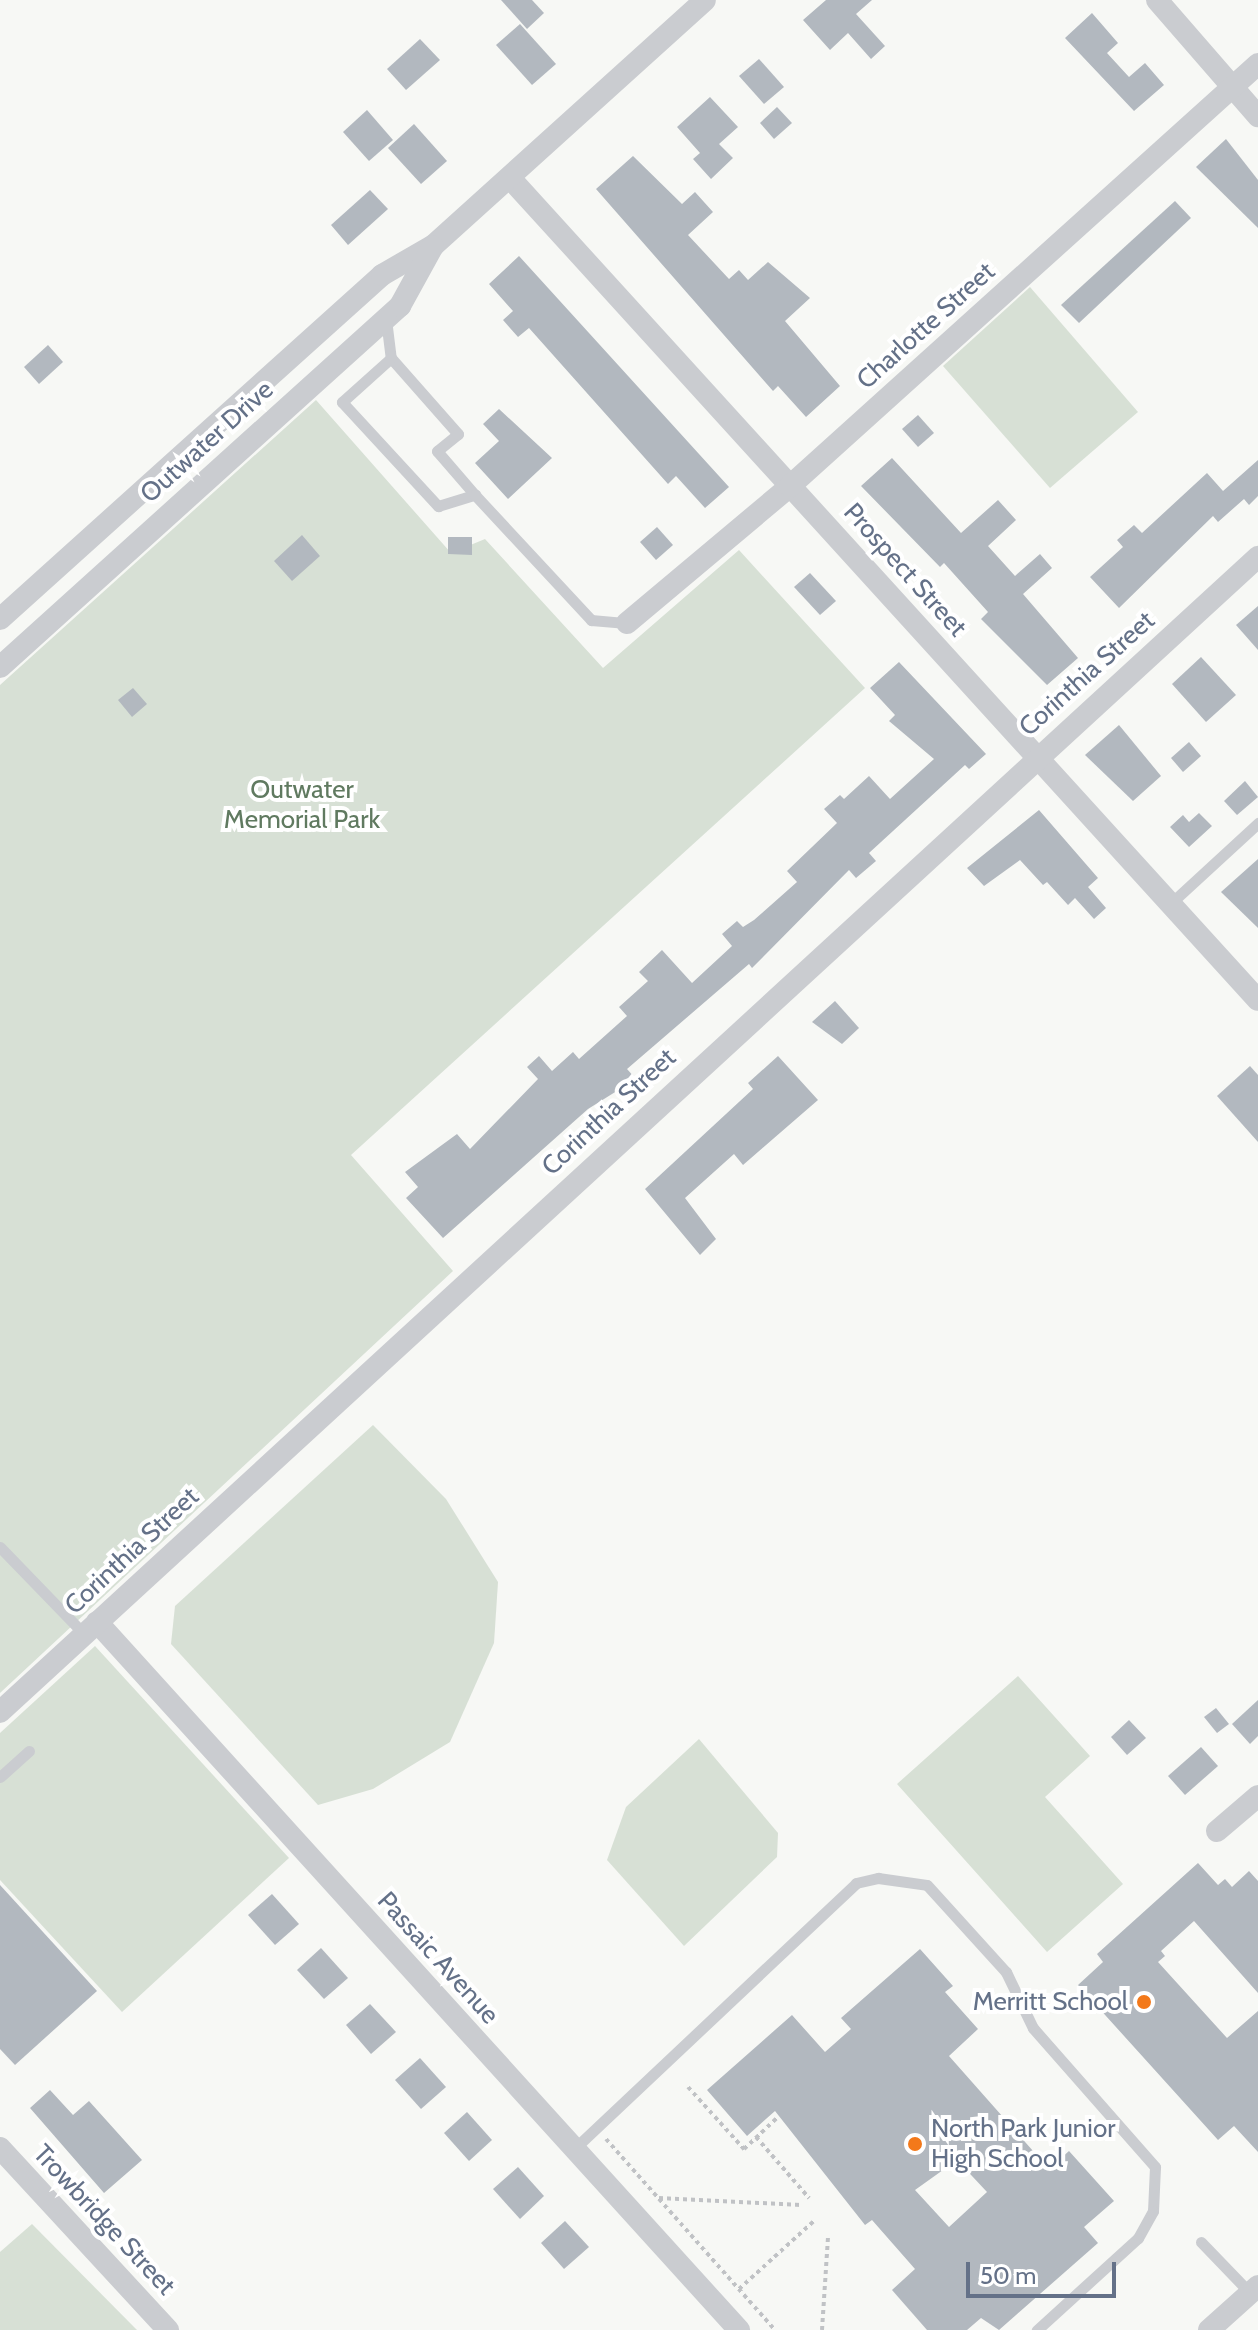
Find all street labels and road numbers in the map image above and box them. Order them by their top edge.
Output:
street label: Charlotte Street [851,256,1001,396]
street label: Outwater Drive [134,374,280,510]
street label: Prospect Street [837,497,973,643]
street label: Corinthia Street [1013,605,1161,743]
street label: Corinthia Street [536,1042,682,1182]
street label: Corinthia Street [59,1481,205,1621]
street label: Passaic Avenue [371,1886,505,2030]
street label: Trowbridge Street [26,2138,182,2302]

